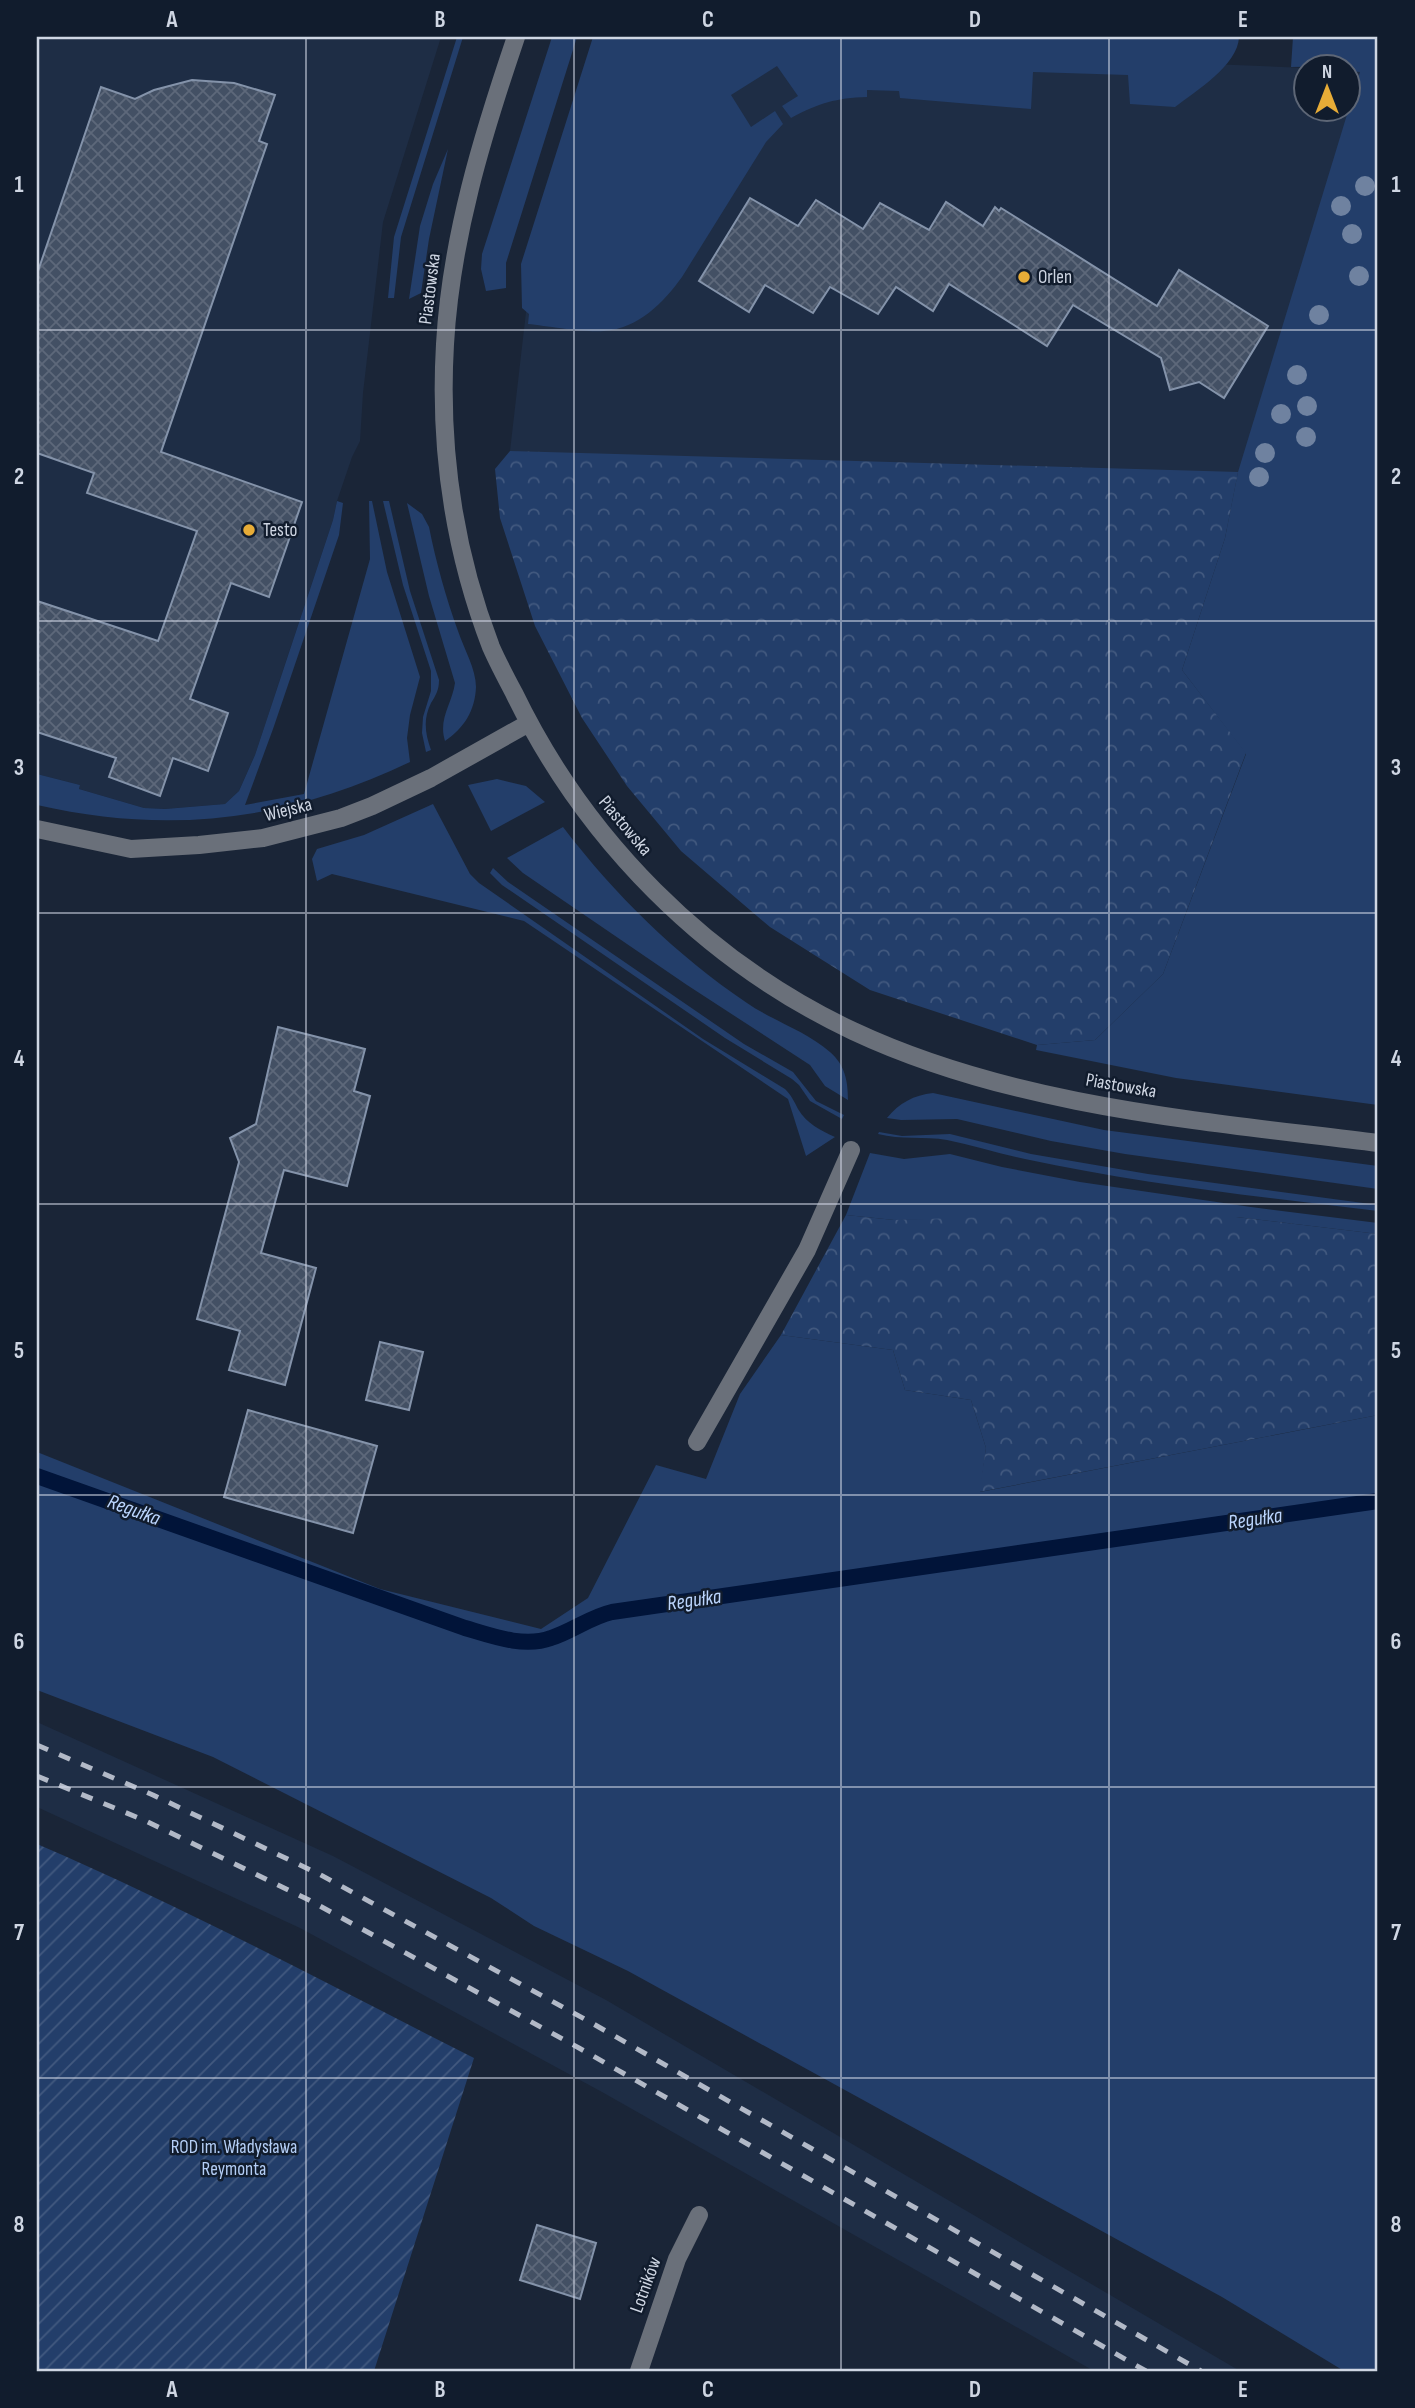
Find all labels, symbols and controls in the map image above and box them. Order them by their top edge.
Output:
text: A [166,6,179,34]
text: B [435,6,446,34]
text: C [702,6,714,34]
text: D [969,6,981,34]
text: E [1238,6,1248,34]
north arrow [1292,52,1362,122]
text: N [1322,61,1332,84]
text: 1 [14,171,24,199]
text: 1 [1391,171,1401,199]
street label: Piastowska [414,252,446,326]
place label: Orlen [1038,266,1072,289]
marker: Orlen [1016,269,1032,285]
text: 2 [14,463,24,491]
text: 2 [1391,463,1401,491]
place label: Testo [263,519,297,542]
marker: Testo [241,522,257,538]
text: 3 [14,754,24,782]
text: 3 [1391,754,1401,782]
street label: Piastowska [593,791,657,861]
street label: Wiejska [262,793,314,827]
text: 4 [14,1045,25,1073]
text: 4 [1391,1045,1402,1073]
street label: Piastowska [1084,1068,1158,1104]
text: 5 [14,1337,24,1365]
text: 5 [1391,1337,1401,1365]
water label: Regułka [104,1489,164,1531]
water label: Regułka [1226,1503,1284,1535]
water label: Regułka [665,1584,723,1616]
text: 6 [14,1628,24,1656]
text: 6 [1391,1628,1401,1656]
text: 7 [14,1919,24,1947]
text: 7 [1391,1919,1401,1947]
park label: ROD im. Władysława Reymonta [171,2136,297,2181]
text: 8 [14,2211,25,2239]
text: 8 [1391,2211,1402,2239]
street label: Lotników [625,2254,667,2316]
text: A [166,2376,179,2404]
text: B [435,2376,446,2404]
text: C [702,2376,714,2404]
text: D [969,2376,981,2404]
text: E [1238,2376,1248,2404]

